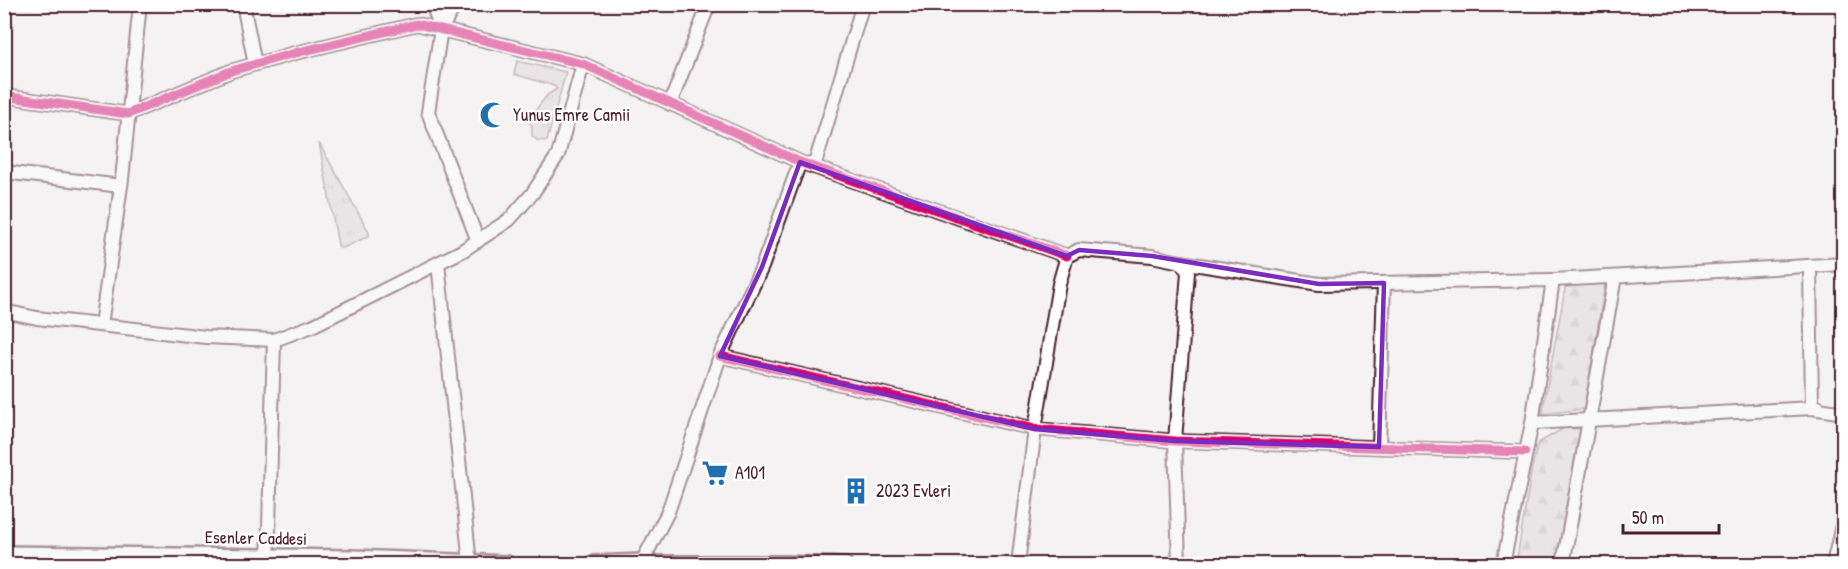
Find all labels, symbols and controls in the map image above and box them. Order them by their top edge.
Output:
mosque icon: Yunus Emre Camii [478,100,508,130]
place label: Yunus Emre Camii [513,102,630,127]
supermarket icon: A101 [700,458,730,488]
place label: A101 [735,460,765,485]
building icon: 2023 Evleri [841,476,871,506]
place label: 2023 Evleri [876,478,951,503]
scale bar [1623,497,1719,535]
text: 50 m [1632,505,1664,530]
street label: Esenler Caddesi [205,524,307,551]

